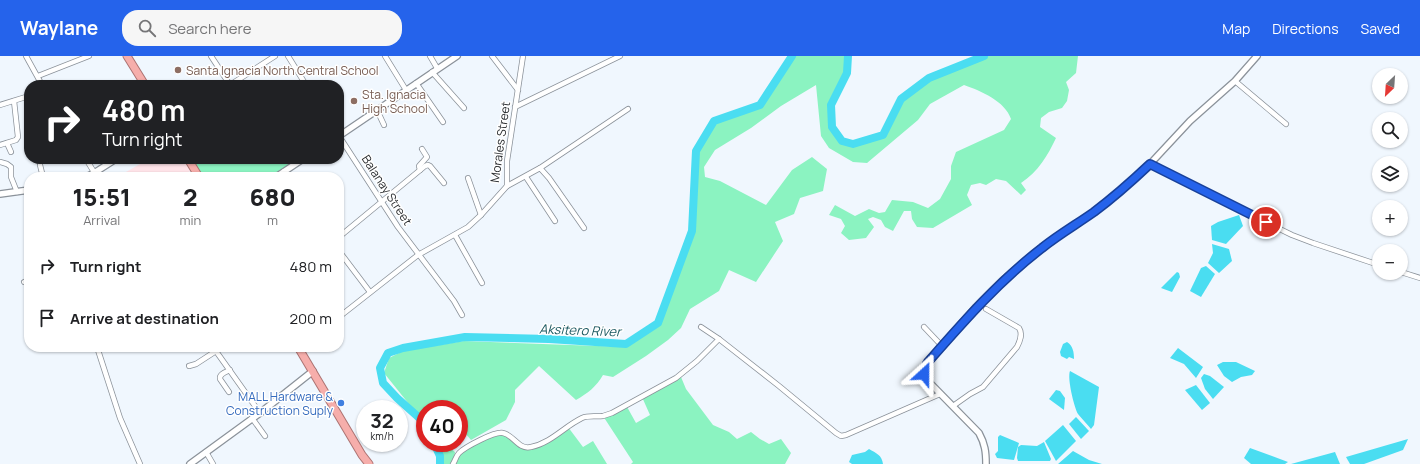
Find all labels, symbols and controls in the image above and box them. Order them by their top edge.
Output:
search box [122,10,402,46]
text: Waylane [20,15,98,41]
icon: search [136,17,158,39]
text: Search here [168,18,252,39]
text: Map [1222,19,1250,38]
text: Directions [1272,19,1339,38]
text: Saved [1361,19,1400,38]
place label: Santa Ignacia North Central School [186,62,379,79]
marker: Santa Ignacia North Central School [173,65,183,75]
north arrow [1372,68,1408,104]
map controls [1372,68,1408,280]
place label: Sta. Ignacia High School [362,86,428,117]
text: 480 m [102,91,185,129]
icon: right [36,96,88,148]
marker: Sta. Ignacia High School [349,96,359,106]
street label: Morales Street [486,100,514,184]
button: search [1372,112,1408,148]
text: Turn right [102,127,183,151]
street label: Balanay Street [358,151,416,229]
button: layers [1372,156,1408,192]
text: 15:51 [72,180,131,213]
text: 2 [183,180,198,213]
text: 680 [250,180,296,213]
button: + [1372,200,1408,236]
pin [1249,205,1283,239]
text: Arrival [83,211,120,229]
text: min [179,211,201,229]
text: m [267,211,278,229]
icon: arrive [1255,211,1277,233]
button: − [1372,244,1408,280]
icon: right [36,255,58,277]
text: Turn right [70,256,141,277]
text: 480 m [290,256,332,277]
icon: arrive [36,307,58,329]
text: Arrive at destination [70,308,219,329]
text: 200 m [289,308,332,329]
water label: Aksitero River [539,320,623,341]
position arrow [903,353,945,395]
place label: MALL Hardware & Construction Suply [226,388,334,419]
marker: MALL Hardware & Construction Suply [336,398,346,408]
speed limit sign: 40 [416,400,468,452]
text: 32 [370,407,394,434]
text: km/h [370,429,394,443]

